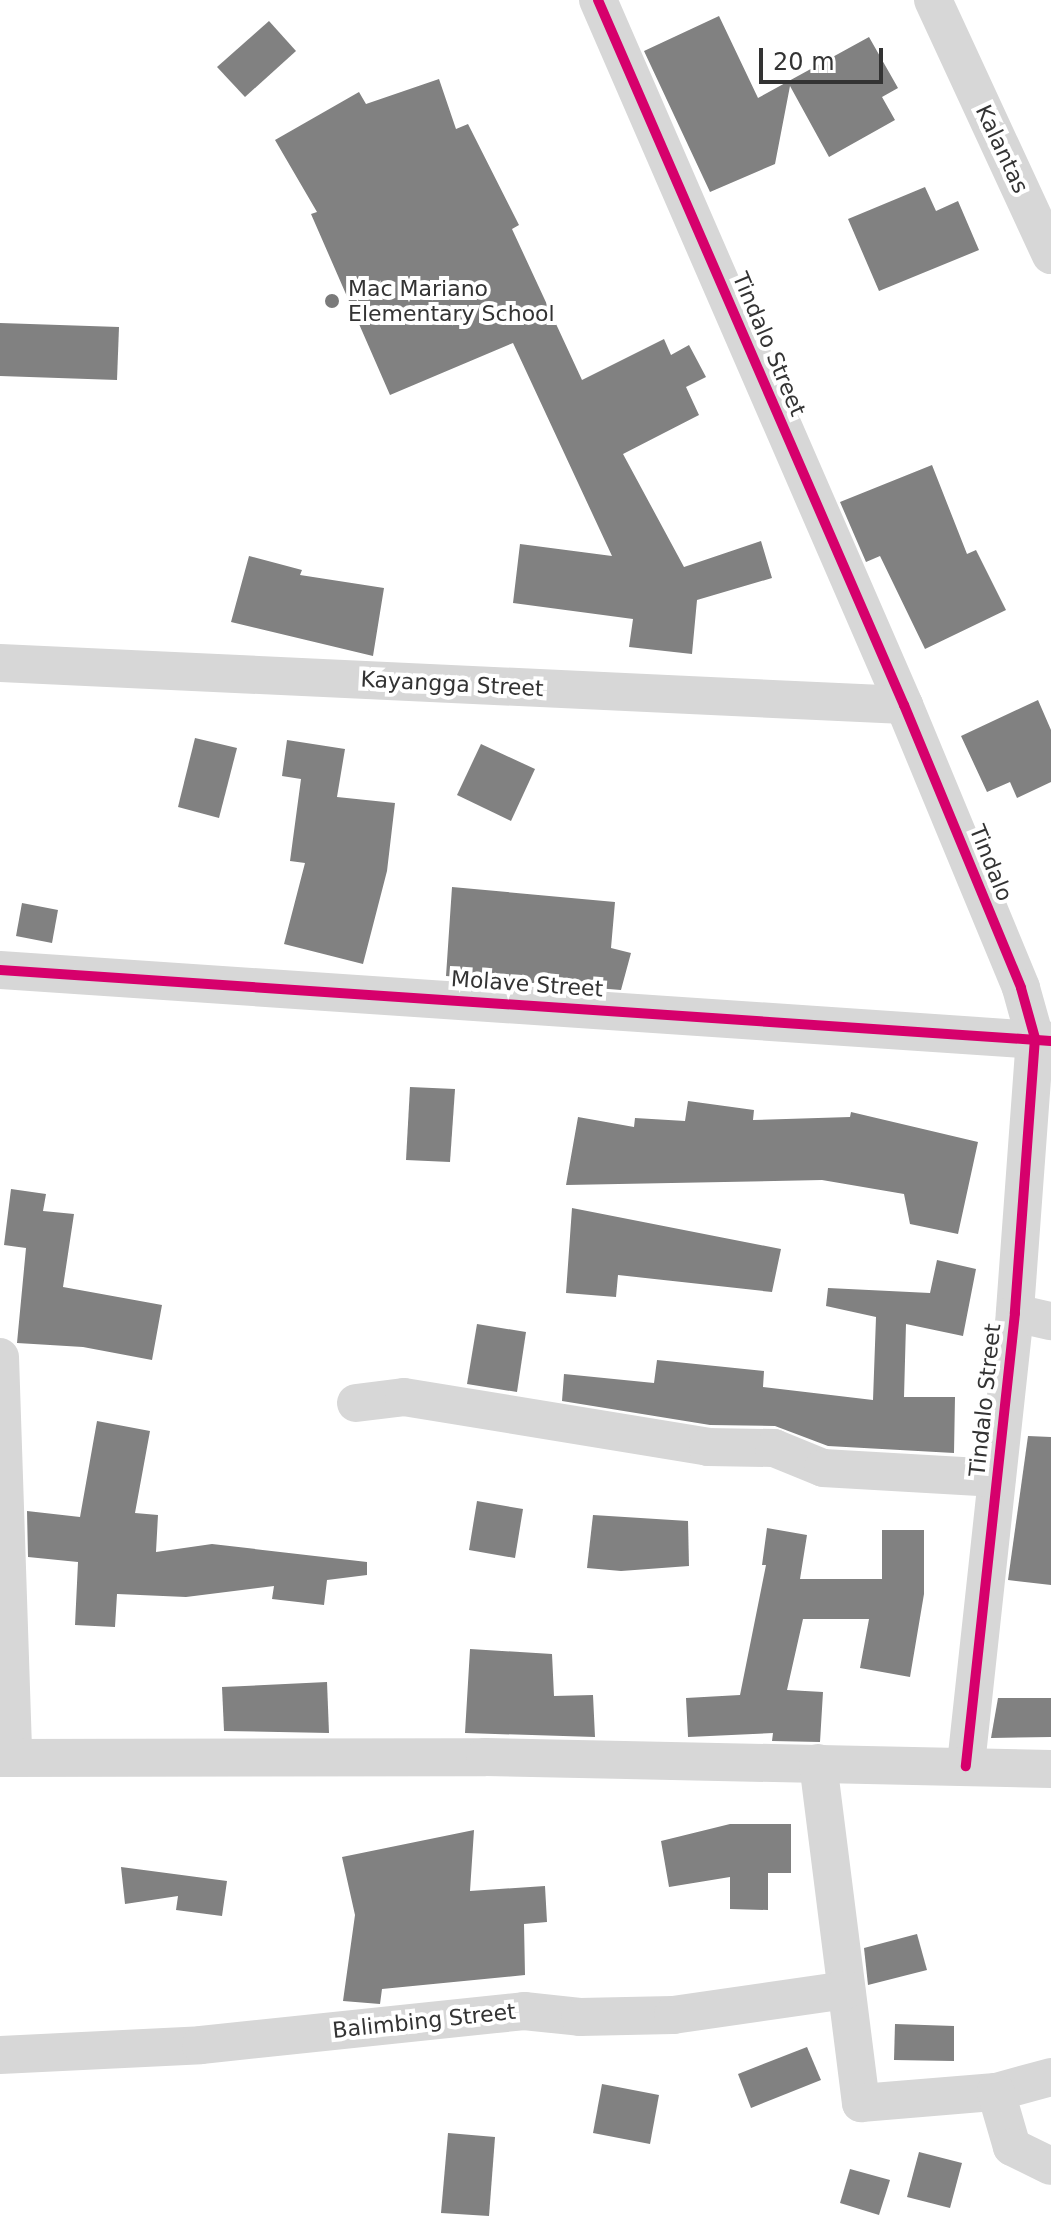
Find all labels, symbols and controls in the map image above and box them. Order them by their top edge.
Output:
scale bar [763,32,887,82]
text: 20 m [773,48,835,76]
street label: Kalantas [970,101,1034,197]
street label: Tindalo Street [727,268,811,420]
place label: Mac Mariano Elementary School [348,275,555,326]
marker: Mac Mariano Elementary School [323,292,341,310]
street label: Kayangga Street [360,666,544,702]
street label: Tindalo [964,821,1018,905]
street label: Molave Street [450,966,604,1002]
street label: Tindalo Street [964,1322,1006,1478]
street label: Balimbing Street [331,1998,517,2044]

